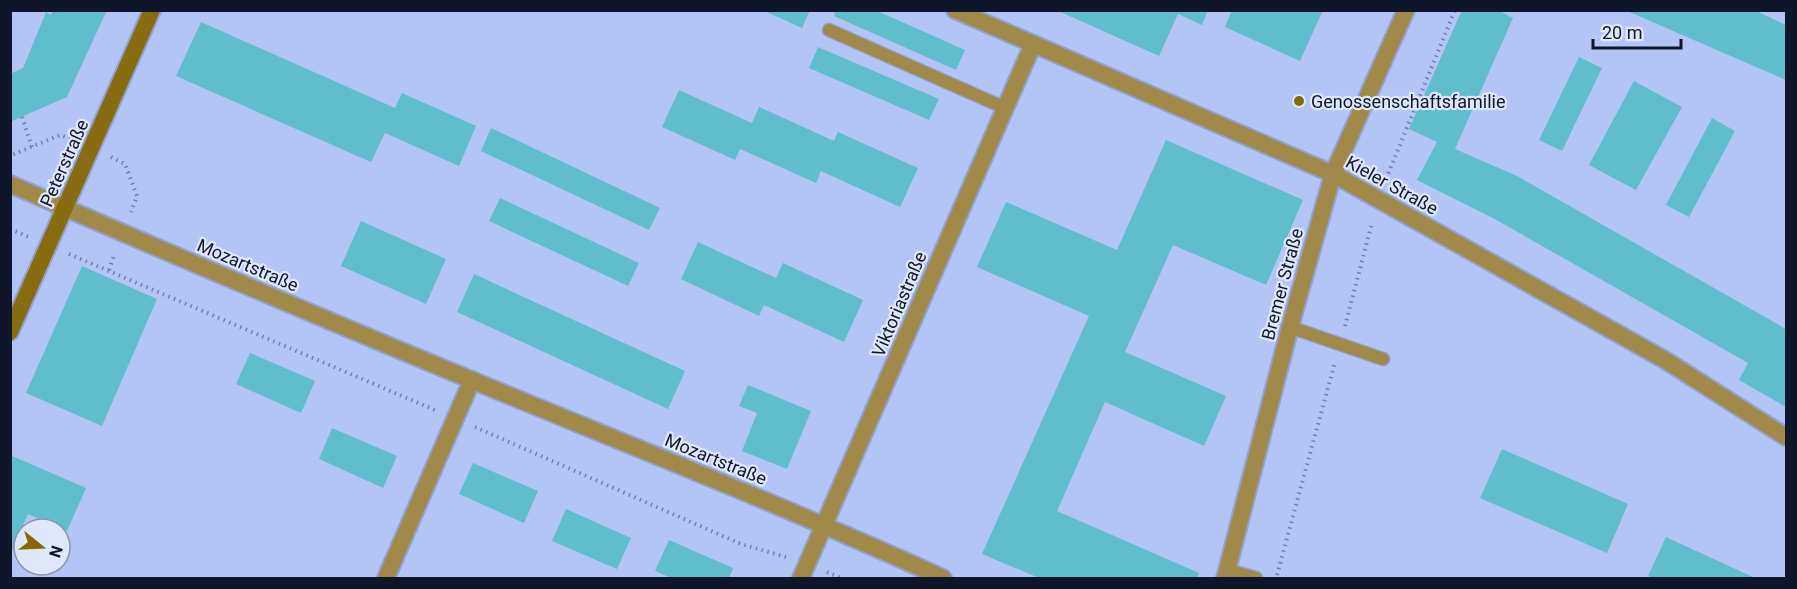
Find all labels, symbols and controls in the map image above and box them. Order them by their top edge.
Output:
scale bar [1593,12,1682,50]
text: 20 m [1602,22,1642,43]
place label: Genossenschaftsfamilie [1311,91,1505,112]
marker: Genossenschaftsfamilie [1292,94,1306,108]
street label: Peterstraße [35,116,93,210]
street label: Kieler Straße [1342,151,1442,219]
street label: Bremer Straße [1257,226,1307,342]
street label: Mozartstraße [194,234,302,296]
street label: Viktoriastraße [867,248,931,360]
street label: Mozartstraße [662,429,770,489]
north arrow [12,517,72,577]
text: N [45,543,67,560]

